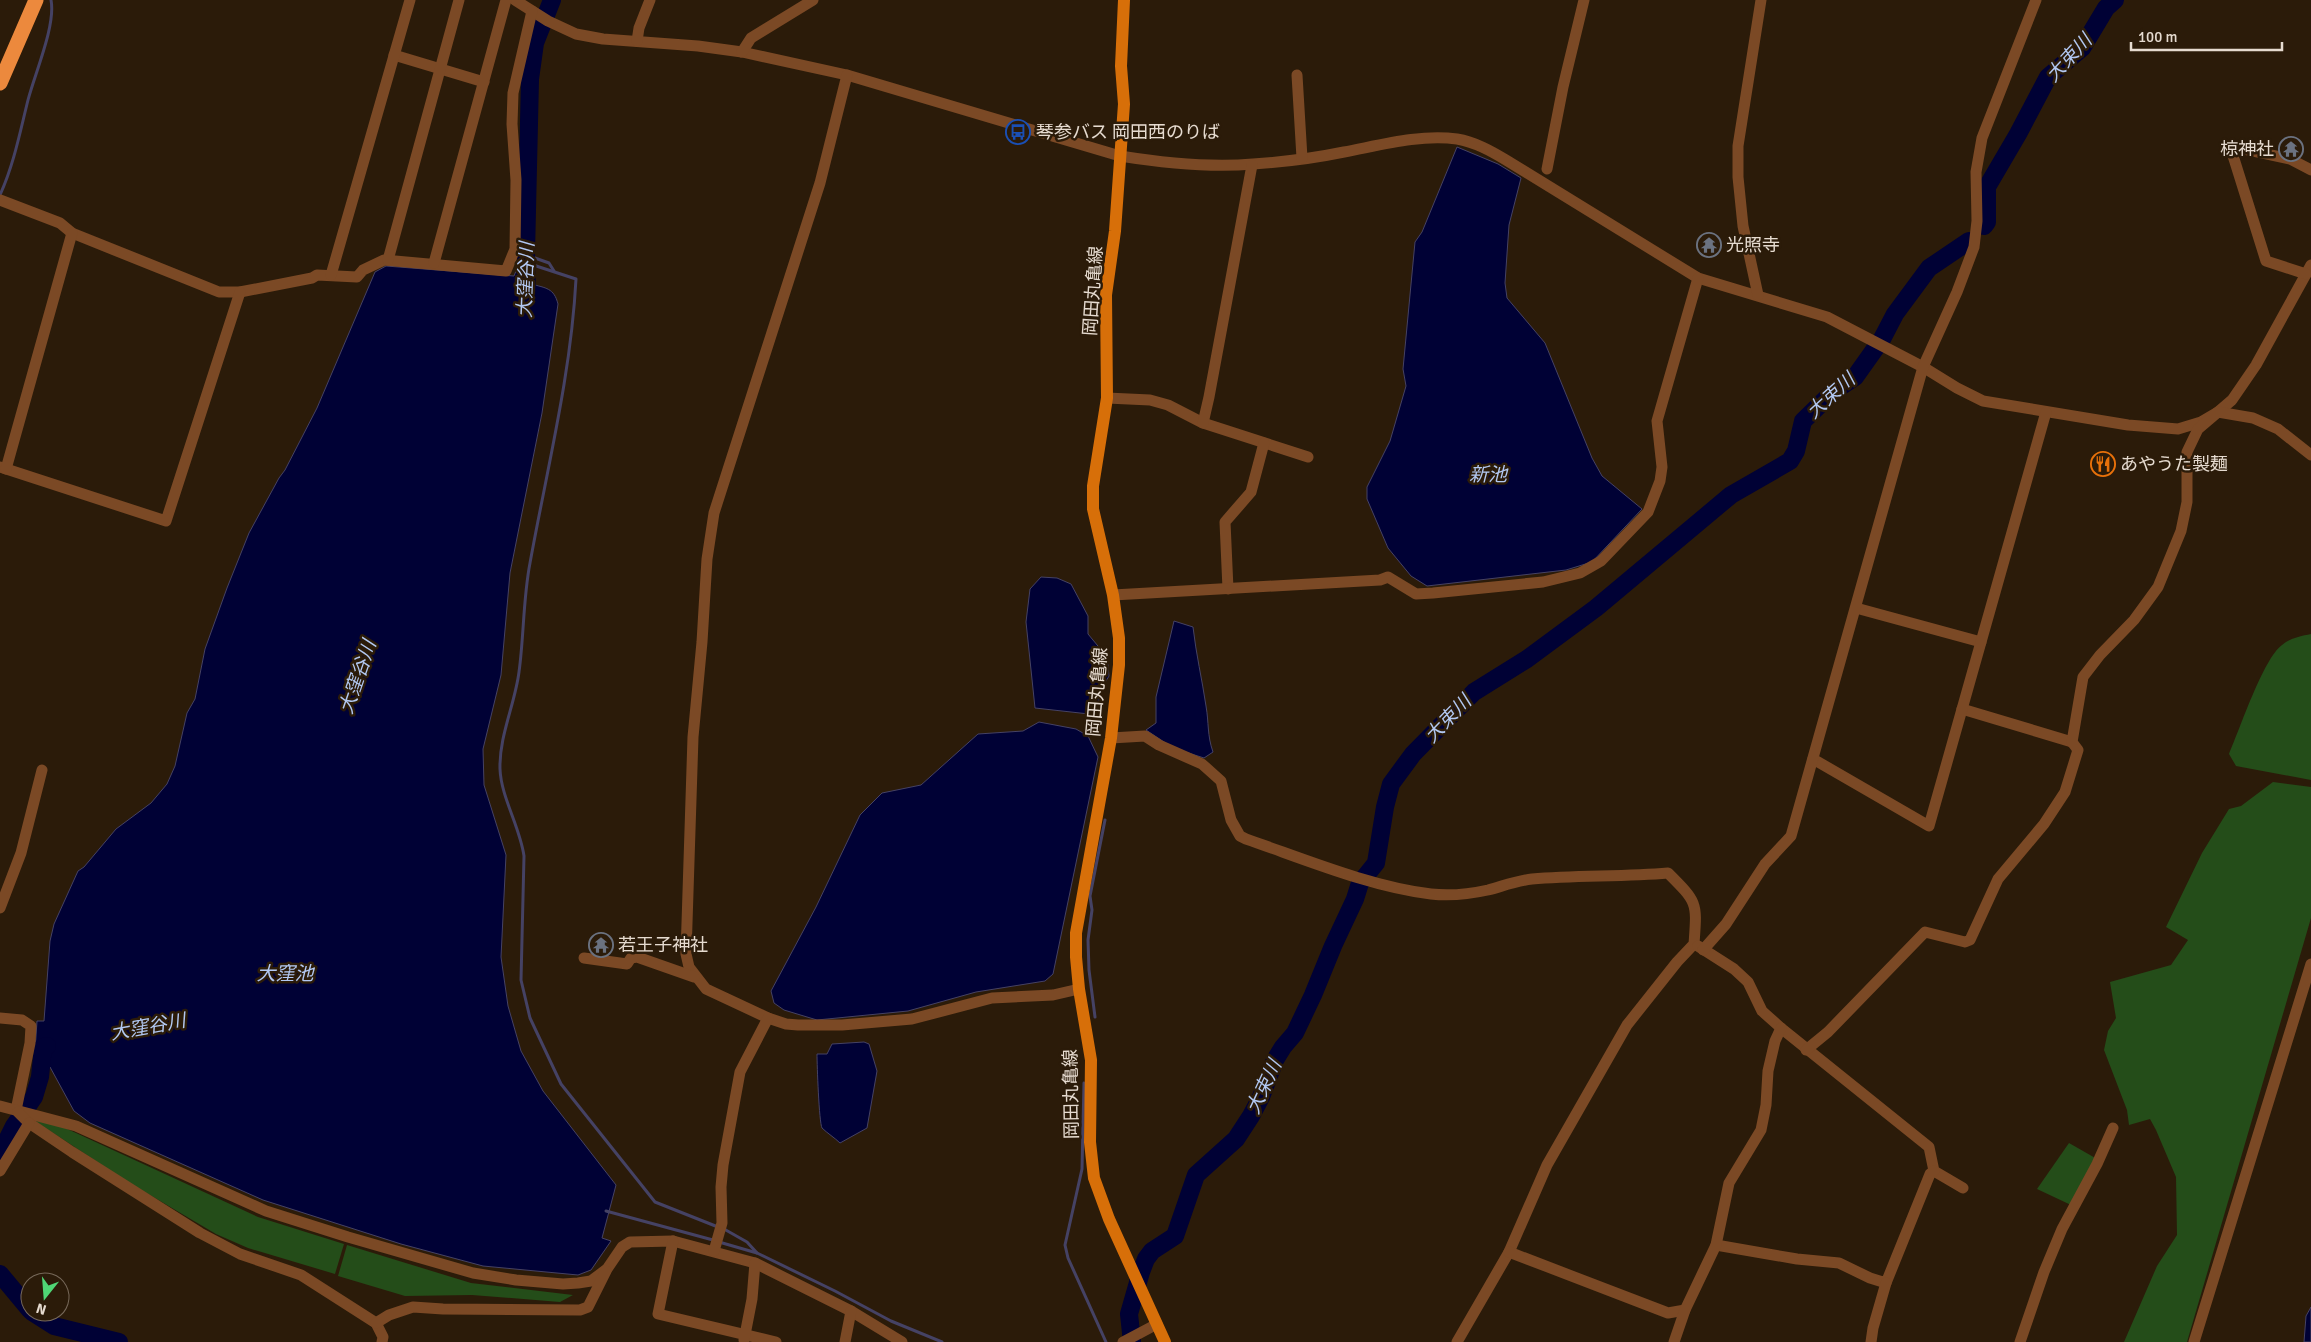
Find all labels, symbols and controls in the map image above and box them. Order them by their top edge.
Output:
scale bar [2131,20,2282,52]
water label: 大束川 [2041,28,2099,87]
text: 100 m [2138,28,2178,46]
bus stop icon: 琴参バス 岡田西のりば [1005,119,1031,145]
place label: 琴参バス 岡田西のりば [1036,121,1220,143]
temple icon: 椋神社 [2278,136,2304,162]
place label: 椋神社 [2220,138,2274,160]
temple icon: 光照寺 [1696,232,1722,258]
place label: 光照寺 [1726,234,1780,256]
water label: 大窪谷川 [513,240,539,318]
street label: 岡田丸亀線 [1079,245,1107,337]
water label: 大束川 [1802,367,1862,424]
restaurant icon: あやうた製麺 [2090,451,2116,477]
place label: あやうた製麺 [2120,453,2228,475]
water label: 新池 [1469,463,1509,487]
water label: 大窪谷川 [334,635,382,717]
street label: 岡田丸亀線 [1082,646,1112,738]
water label: 大束川 [1420,689,1478,748]
temple icon: 若王子神社 [588,932,614,958]
place label: 若王子神社 [618,934,708,956]
water label: 大窪池 [256,962,315,986]
water label: 大窪谷川 [108,1008,189,1045]
street label: 岡田丸亀線 [1059,1049,1083,1139]
water label: 大束川 [1241,1054,1288,1118]
north arrow [20,1272,70,1322]
text: N [34,1299,48,1319]

